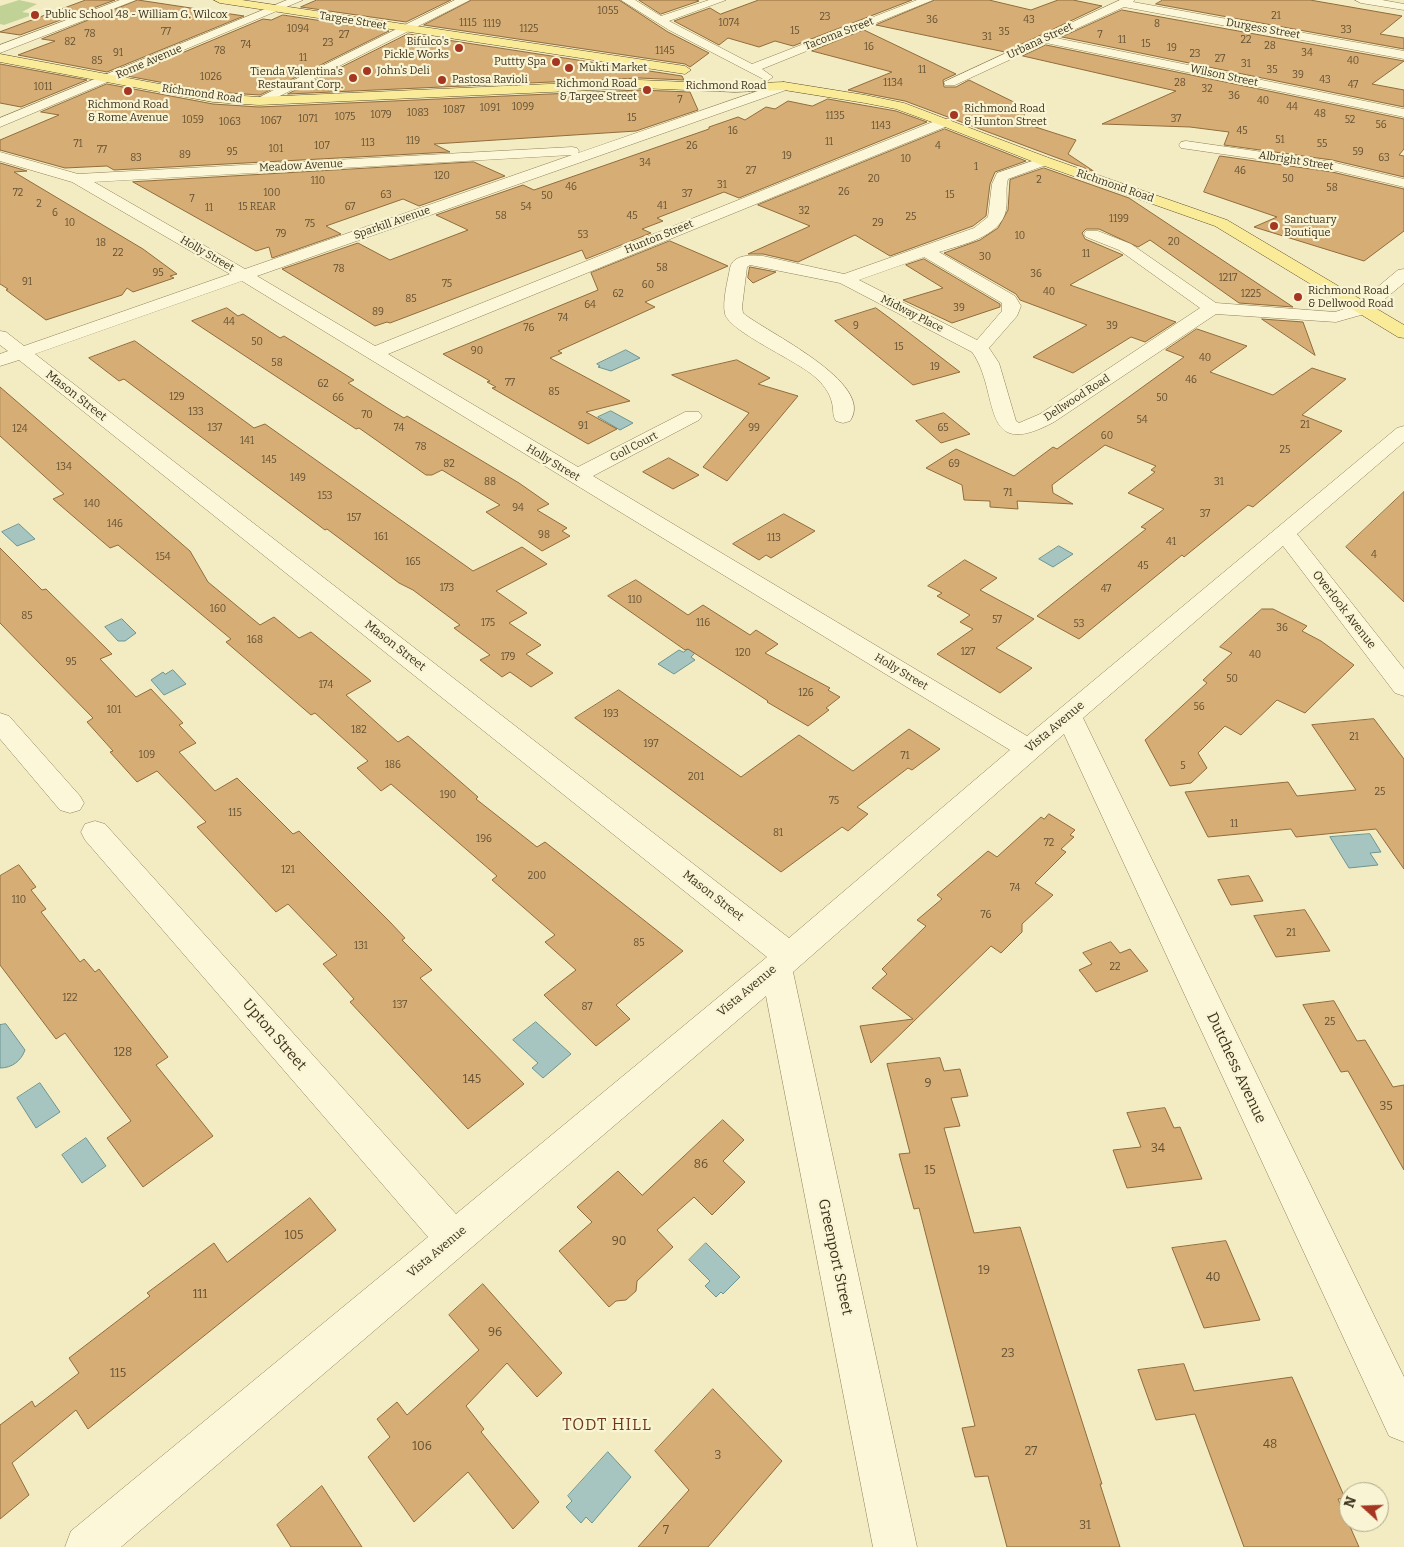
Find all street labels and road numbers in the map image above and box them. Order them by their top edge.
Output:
street label: Targee Street [319,9,387,33]
street label: Tacoma Street [802,15,876,53]
street label: Durgess Street [1225,16,1301,42]
street label: Urbana Street [1005,20,1075,62]
street label: Rome Avenue [114,42,184,82]
street label: Wilson Street [1189,62,1259,90]
street label: Richmond Road [685,79,767,93]
street label: Richmond Road [161,82,243,106]
street label: Albright Street [1258,149,1334,173]
street label: Meadow Avenue [259,157,343,175]
street label: Richmond Road [1075,167,1155,205]
street label: Sparkill Avenue [352,204,432,242]
street label: Hunton Street [623,217,695,257]
street label: Holly Street [178,233,236,275]
street label: Midway Place [878,293,946,335]
street label: Mason Street [43,368,109,424]
street label: Dellwood Road [1042,372,1112,424]
street label: Goll Court [608,429,660,465]
street label: Holly Street [524,442,582,484]
street label: Overlook Avenue [1309,568,1379,652]
street label: Mason Street [362,618,428,674]
street label: Holly Street [872,651,930,693]
street label: Vista Avenue [1023,698,1087,756]
street label: Mason Street [680,868,746,924]
street label: Vista Avenue [715,962,779,1020]
street label: Upton Street [238,996,310,1074]
street label: Dutchess Avenue [1202,1010,1270,1126]
street label: Greenport Street [814,1197,856,1317]
street label: Vista Avenue [405,1223,469,1281]

